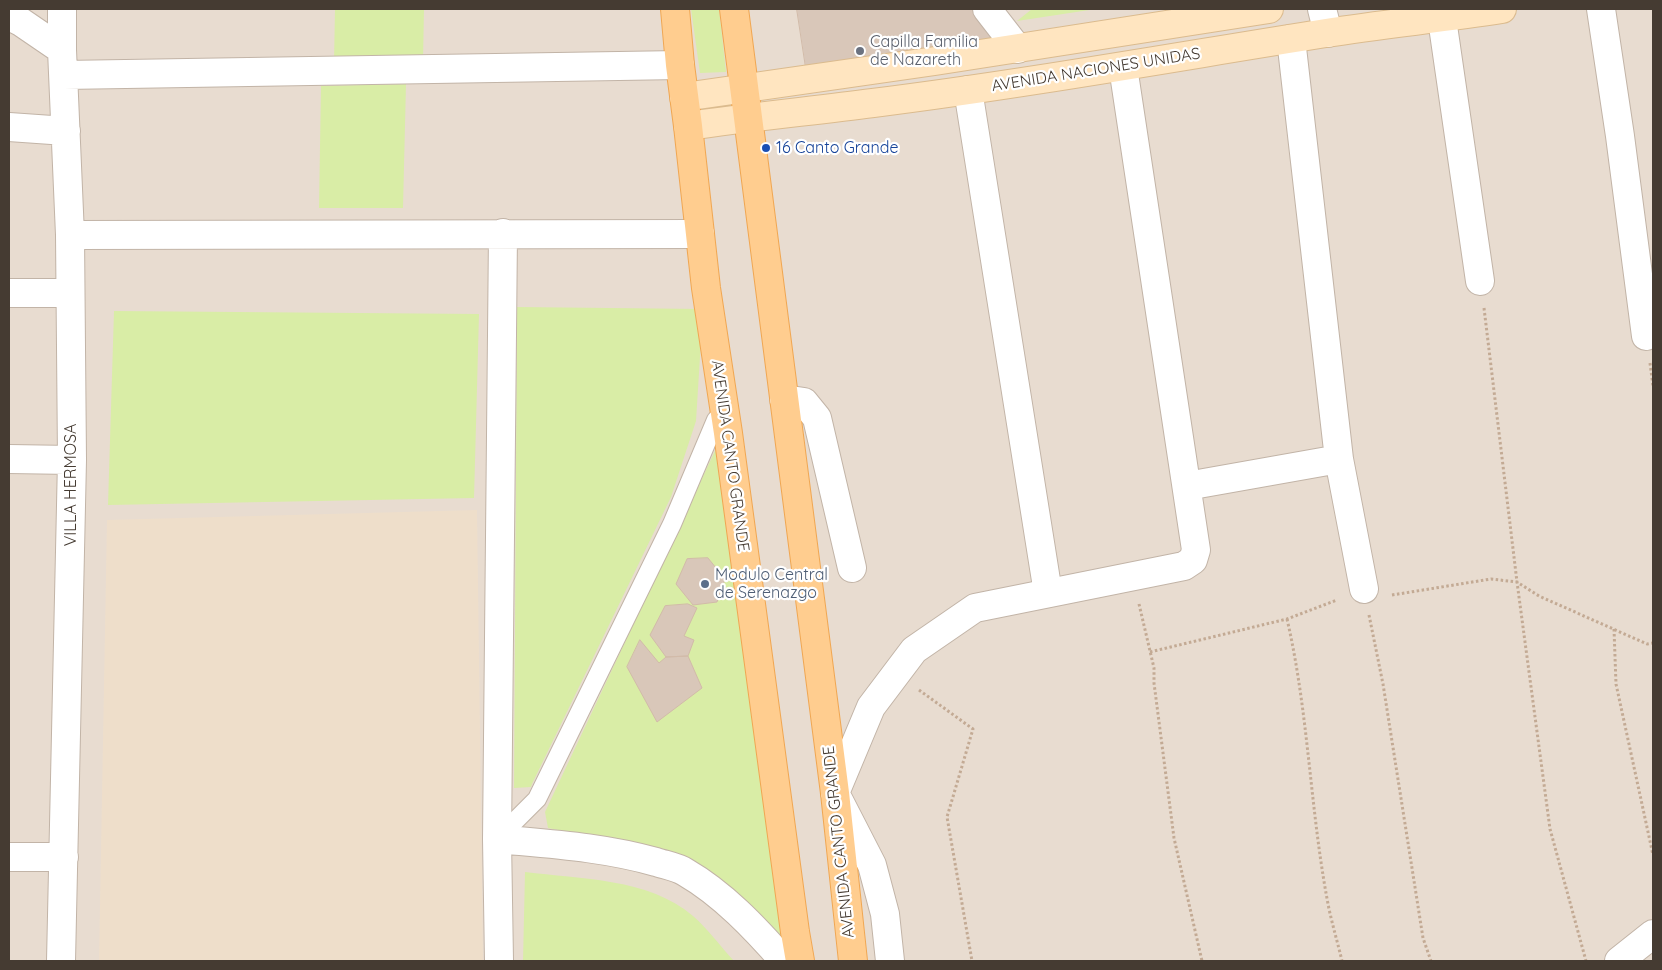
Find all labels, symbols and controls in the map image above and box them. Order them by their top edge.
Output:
place label: Capilla Familia de Nazareth [870,32,978,70]
street label: AVENIDA NACIONES UNIDAS [990,44,1202,96]
marker: Capilla Familia de Nazareth [854,45,866,57]
place label: 16 Canto Grande [776,138,898,158]
marker: 16 Canto Grande [760,142,772,154]
street label: AVENIDA CANTO GRANDE [707,359,753,553]
street label: VILLA HERMOSA [61,424,81,546]
place label: Modulo Central de Serenazgo [715,565,828,603]
marker: Modulo Central de Serenazgo [699,578,711,590]
street label: AVENIDA CANTO GRANDE [819,745,859,939]

